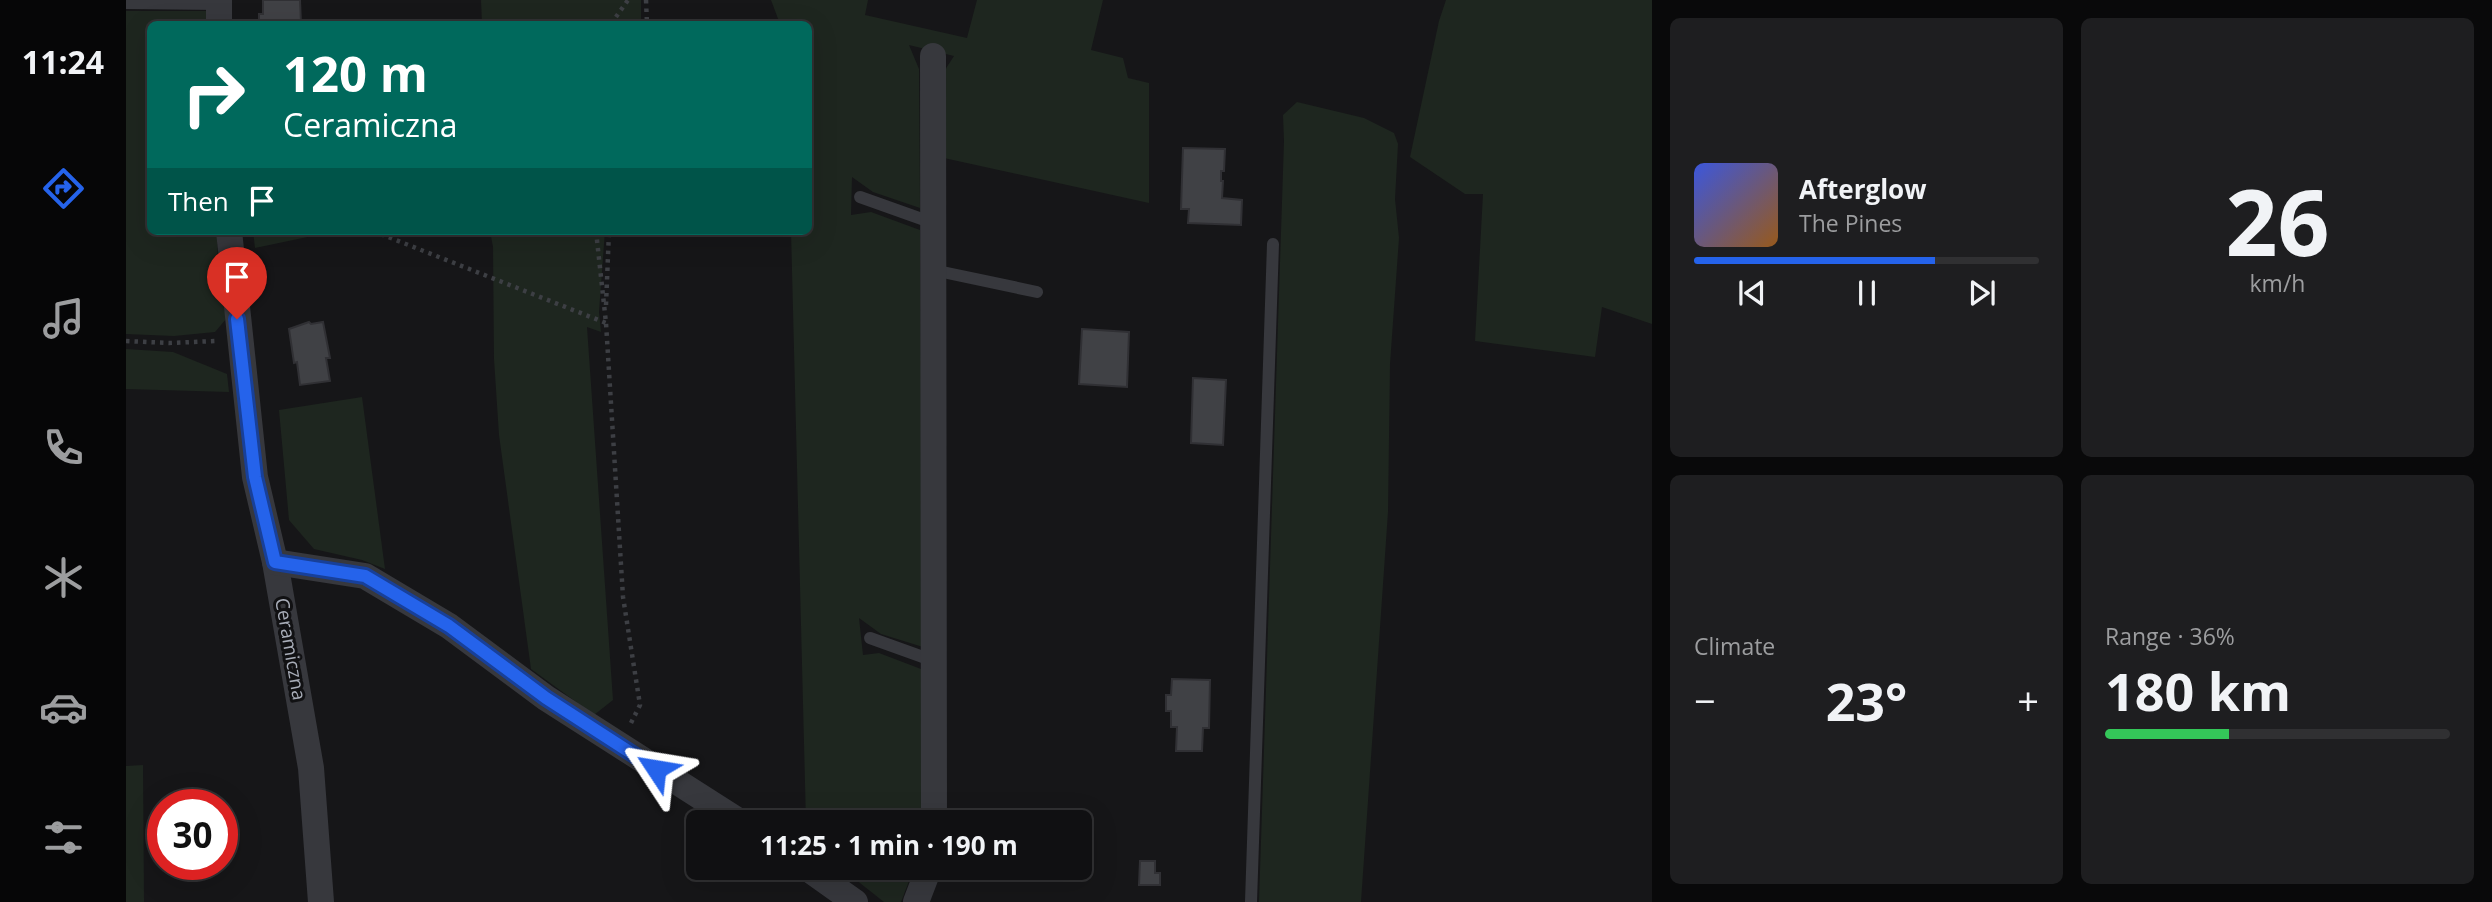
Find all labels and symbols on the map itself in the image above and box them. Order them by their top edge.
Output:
pin [207,247,267,319]
street label: Ceramiczna [269,596,313,702]
position arrow [619,732,693,806]
speed limit sign: 30 [147,789,238,880]

